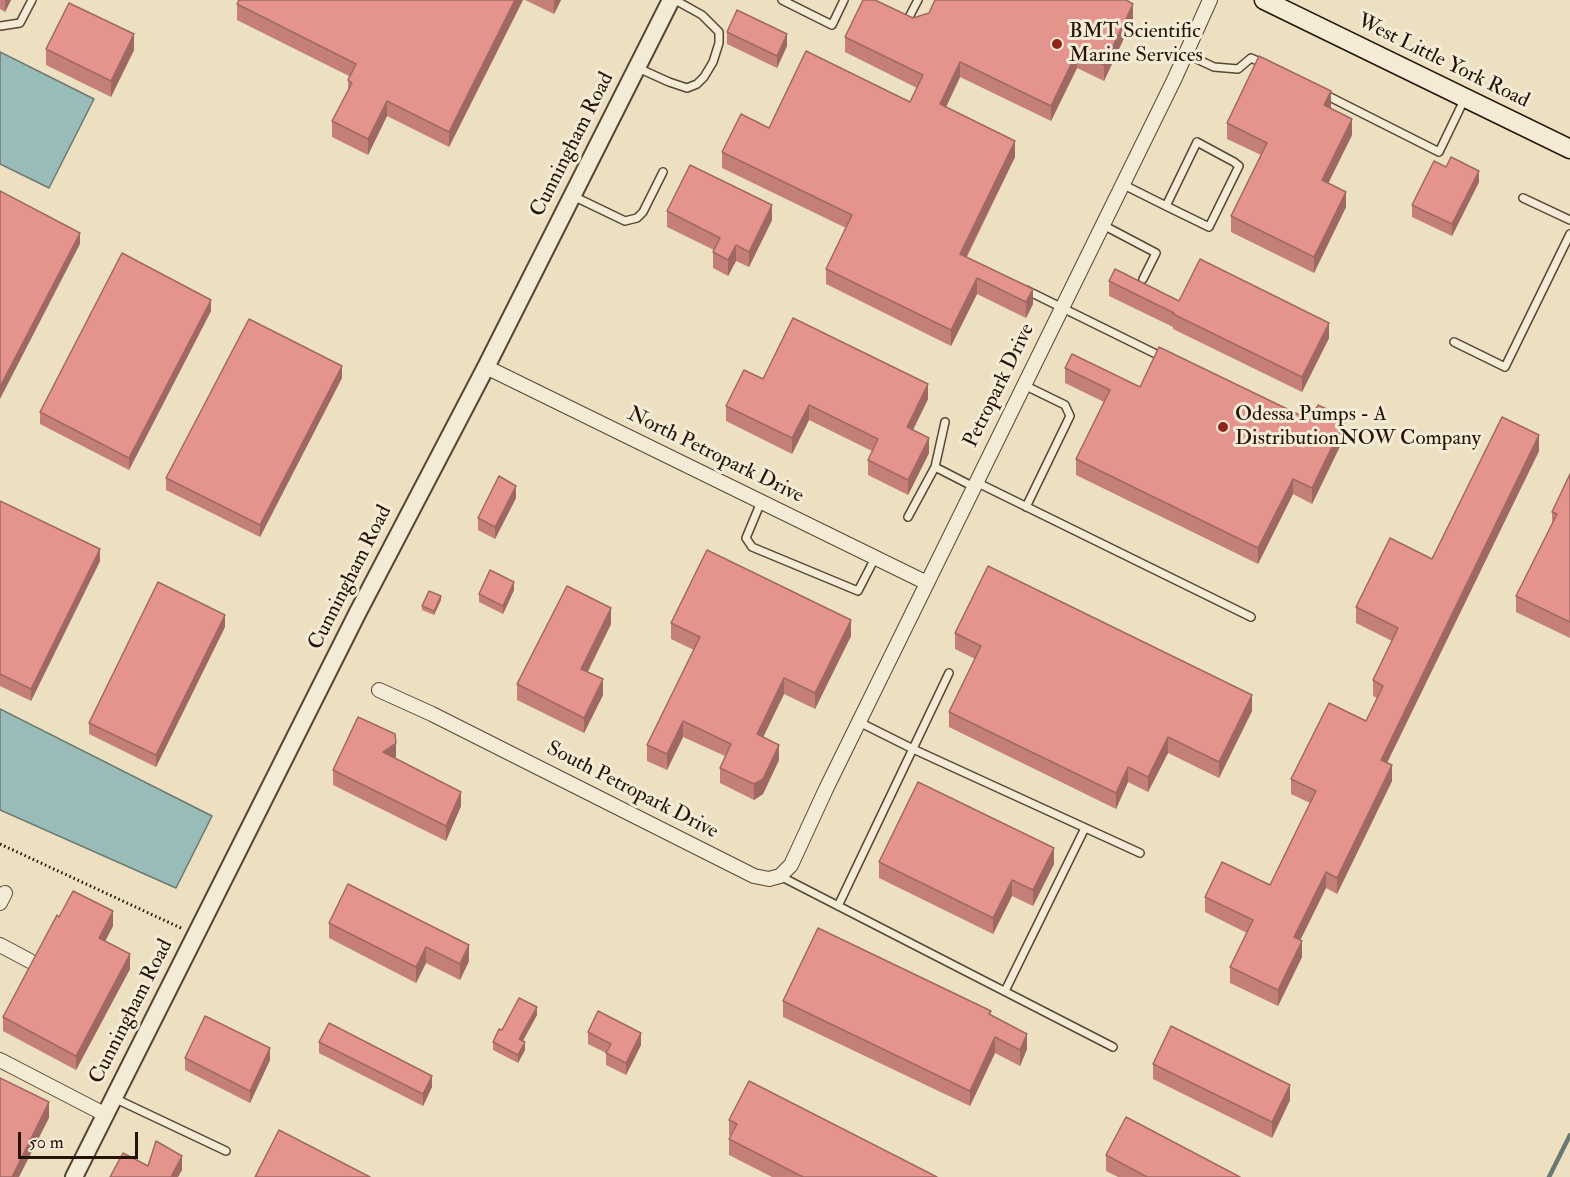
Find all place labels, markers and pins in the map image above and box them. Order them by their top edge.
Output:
place label: BMT Scientific Marine Services [1069,19,1203,69]
marker: BMT Scientific Marine Services [1050,37,1064,51]
place label: Odessa Pumps - A DistributionNOW Company [1235,402,1481,452]
marker: Odessa Pumps - A DistributionNOW Company [1216,420,1230,434]

